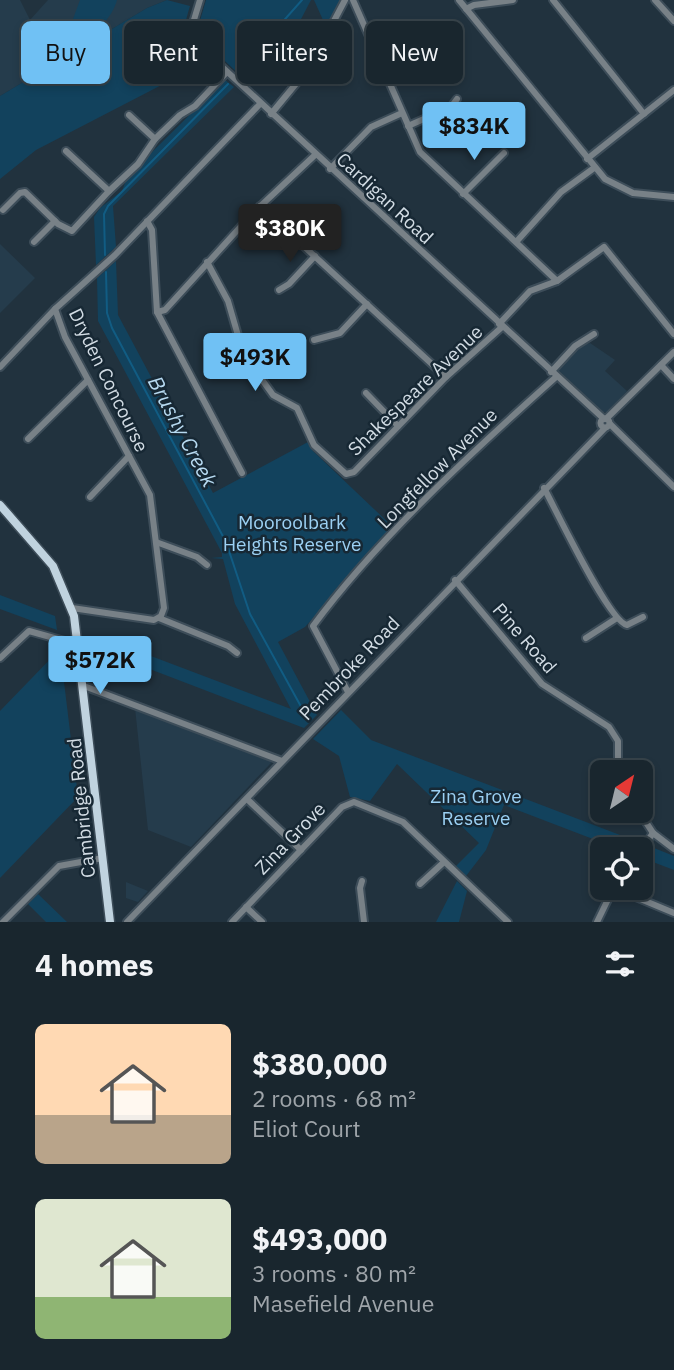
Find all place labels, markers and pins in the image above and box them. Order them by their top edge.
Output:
pin: $834K [425,102,523,162]
pin: $380K [241,204,339,264]
pin: $493K [206,334,304,393]
pin: $572K [51,636,149,696]

